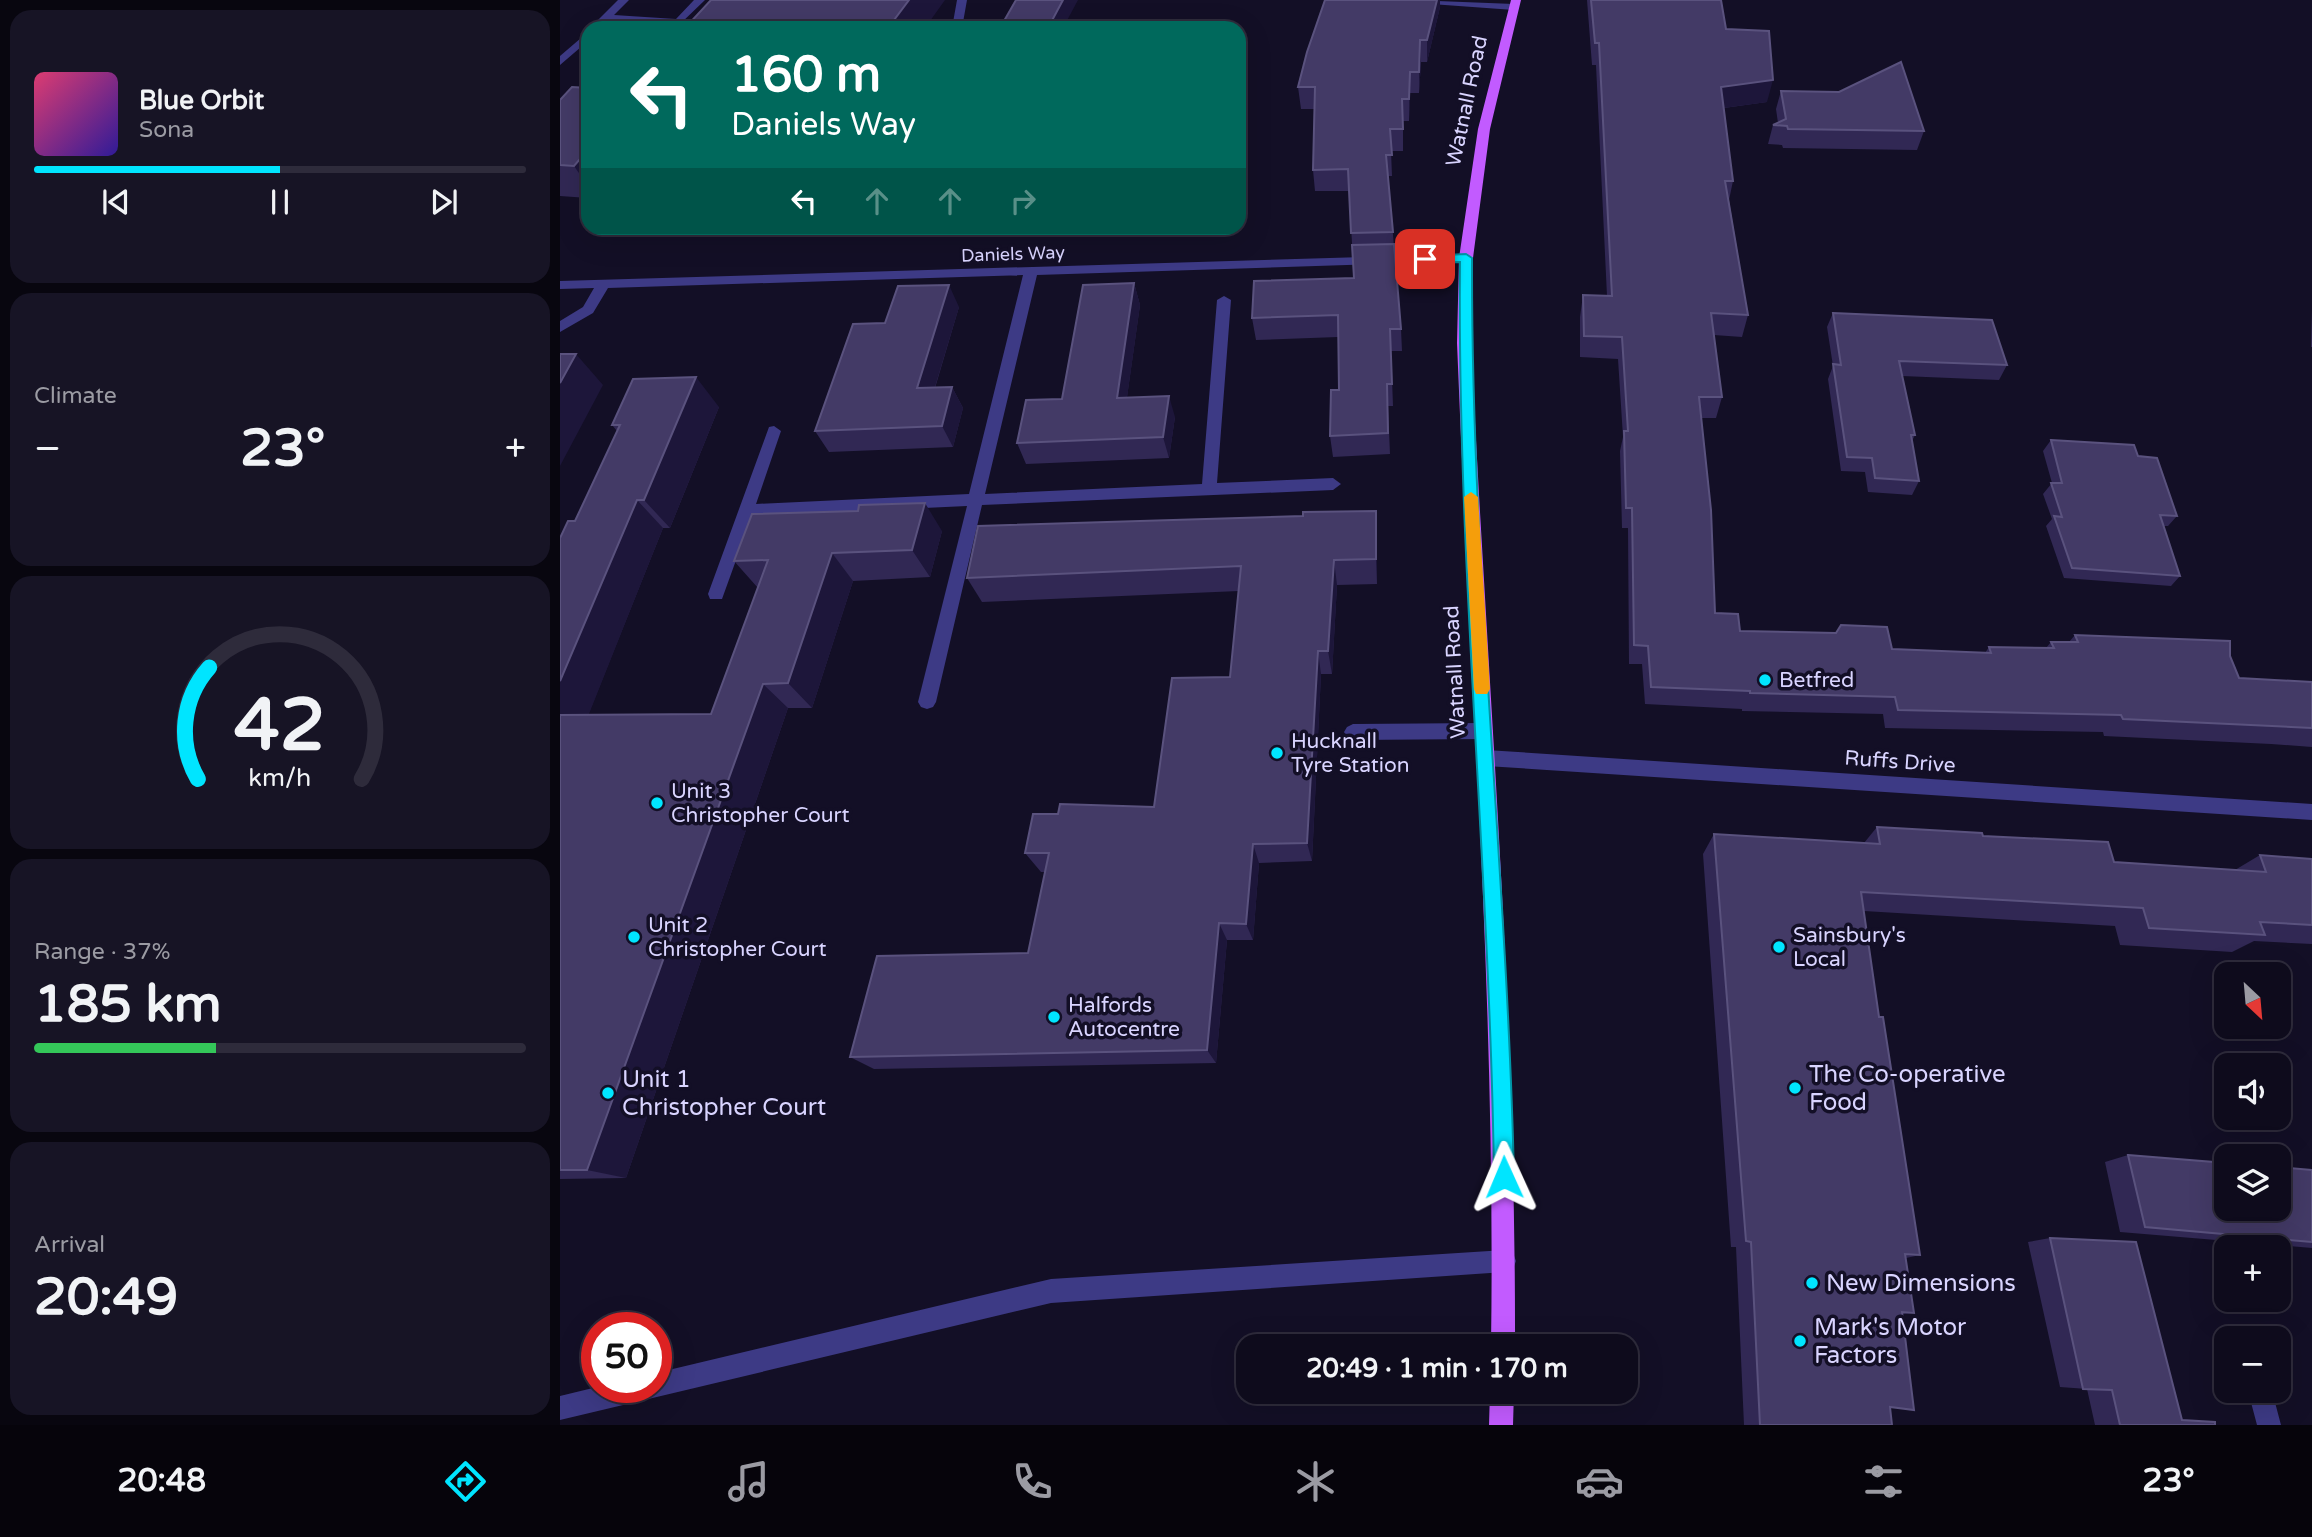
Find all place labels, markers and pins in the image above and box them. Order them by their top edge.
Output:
pin [1395,229,1455,289]
place label: Betfred [1779,668,1854,693]
marker: Betfred [1757,672,1773,688]
place label: Hucknall Tyre Station [1291,729,1410,778]
marker: Hucknall Tyre Station [1269,745,1285,761]
place label: Unit 3 Christopher Court [671,779,850,828]
marker: Unit 3 Christopher Court [649,795,665,811]
place label: Unit 2 Christopher Court [648,913,827,962]
place label: Sainsbury's Local [1793,923,1906,972]
marker: Unit 2 Christopher Court [626,929,642,945]
marker: Sainsbury's Local [1771,939,1787,955]
place label: Halfords Autocentre [1068,993,1180,1042]
marker: Halfords Autocentre [1046,1009,1062,1025]
place label: The Co-operative Food [1809,1060,2006,1117]
place label: Unit 1 Christopher Court [622,1065,826,1122]
marker: The Co-operative Food [1787,1080,1803,1096]
marker: Unit 1 Christopher Court [600,1085,616,1101]
place label: New Dimensions [1826,1269,2016,1298]
marker: New Dimensions [1804,1275,1820,1291]
place label: Mark's Motor Factors [1814,1313,1967,1370]
marker: Mark's Motor Factors [1792,1333,1808,1349]

